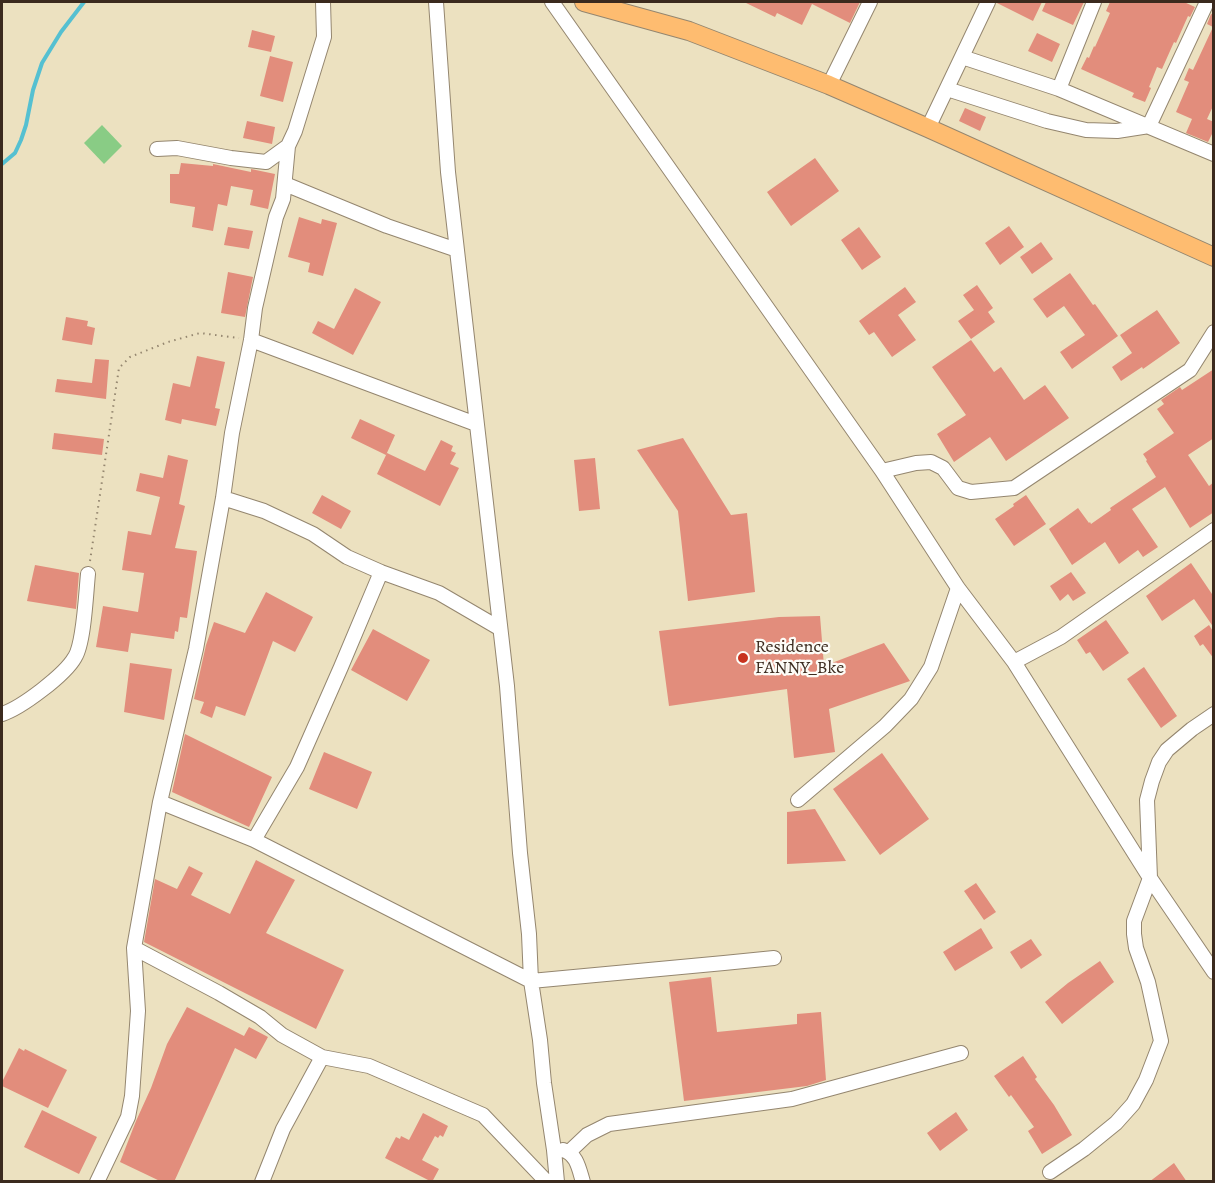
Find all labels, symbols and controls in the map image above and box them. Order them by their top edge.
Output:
place label: Residence FANNY_Bke [755,637,844,680]
marker: Residence FANNY_Bke [736,651,750,665]

